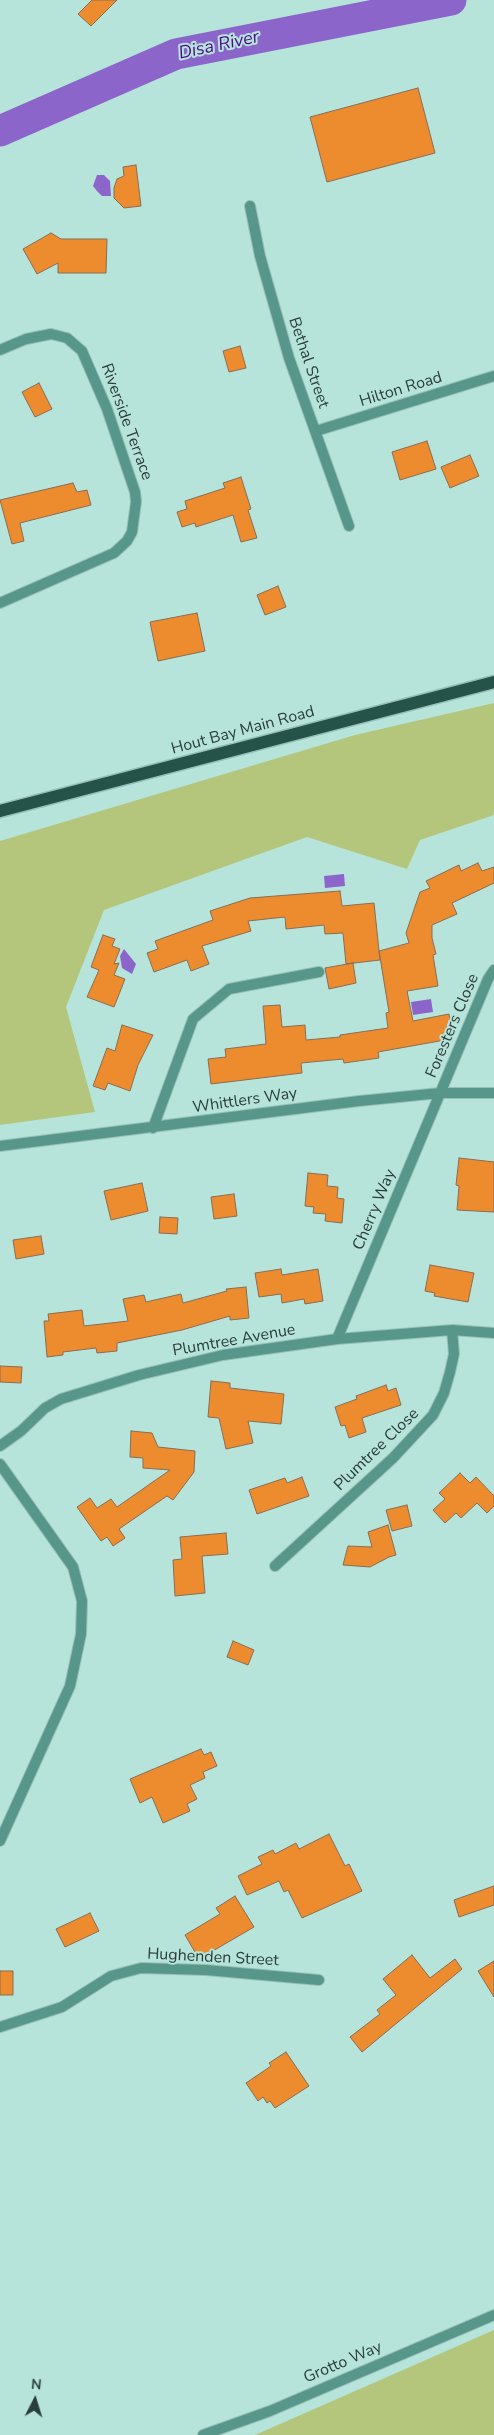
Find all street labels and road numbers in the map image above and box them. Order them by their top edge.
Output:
street label: Bethal Street [283,315,333,411]
street label: Riverside Terrace [96,361,156,483]
street label: Hilton Road [357,368,445,412]
street label: Hout Bay Main Road [169,703,317,759]
street label: Foresters Close [422,971,484,1081]
street label: Whittlers Way [192,1084,298,1118]
street label: Cherry Way [349,1167,401,1253]
street label: Plumtree Avenue [171,1321,297,1361]
street label: Plumtree Close [331,1405,423,1495]
street label: Hughenden Street [147,1945,279,1971]
street label: Grotto Way [301,2338,385,2388]

